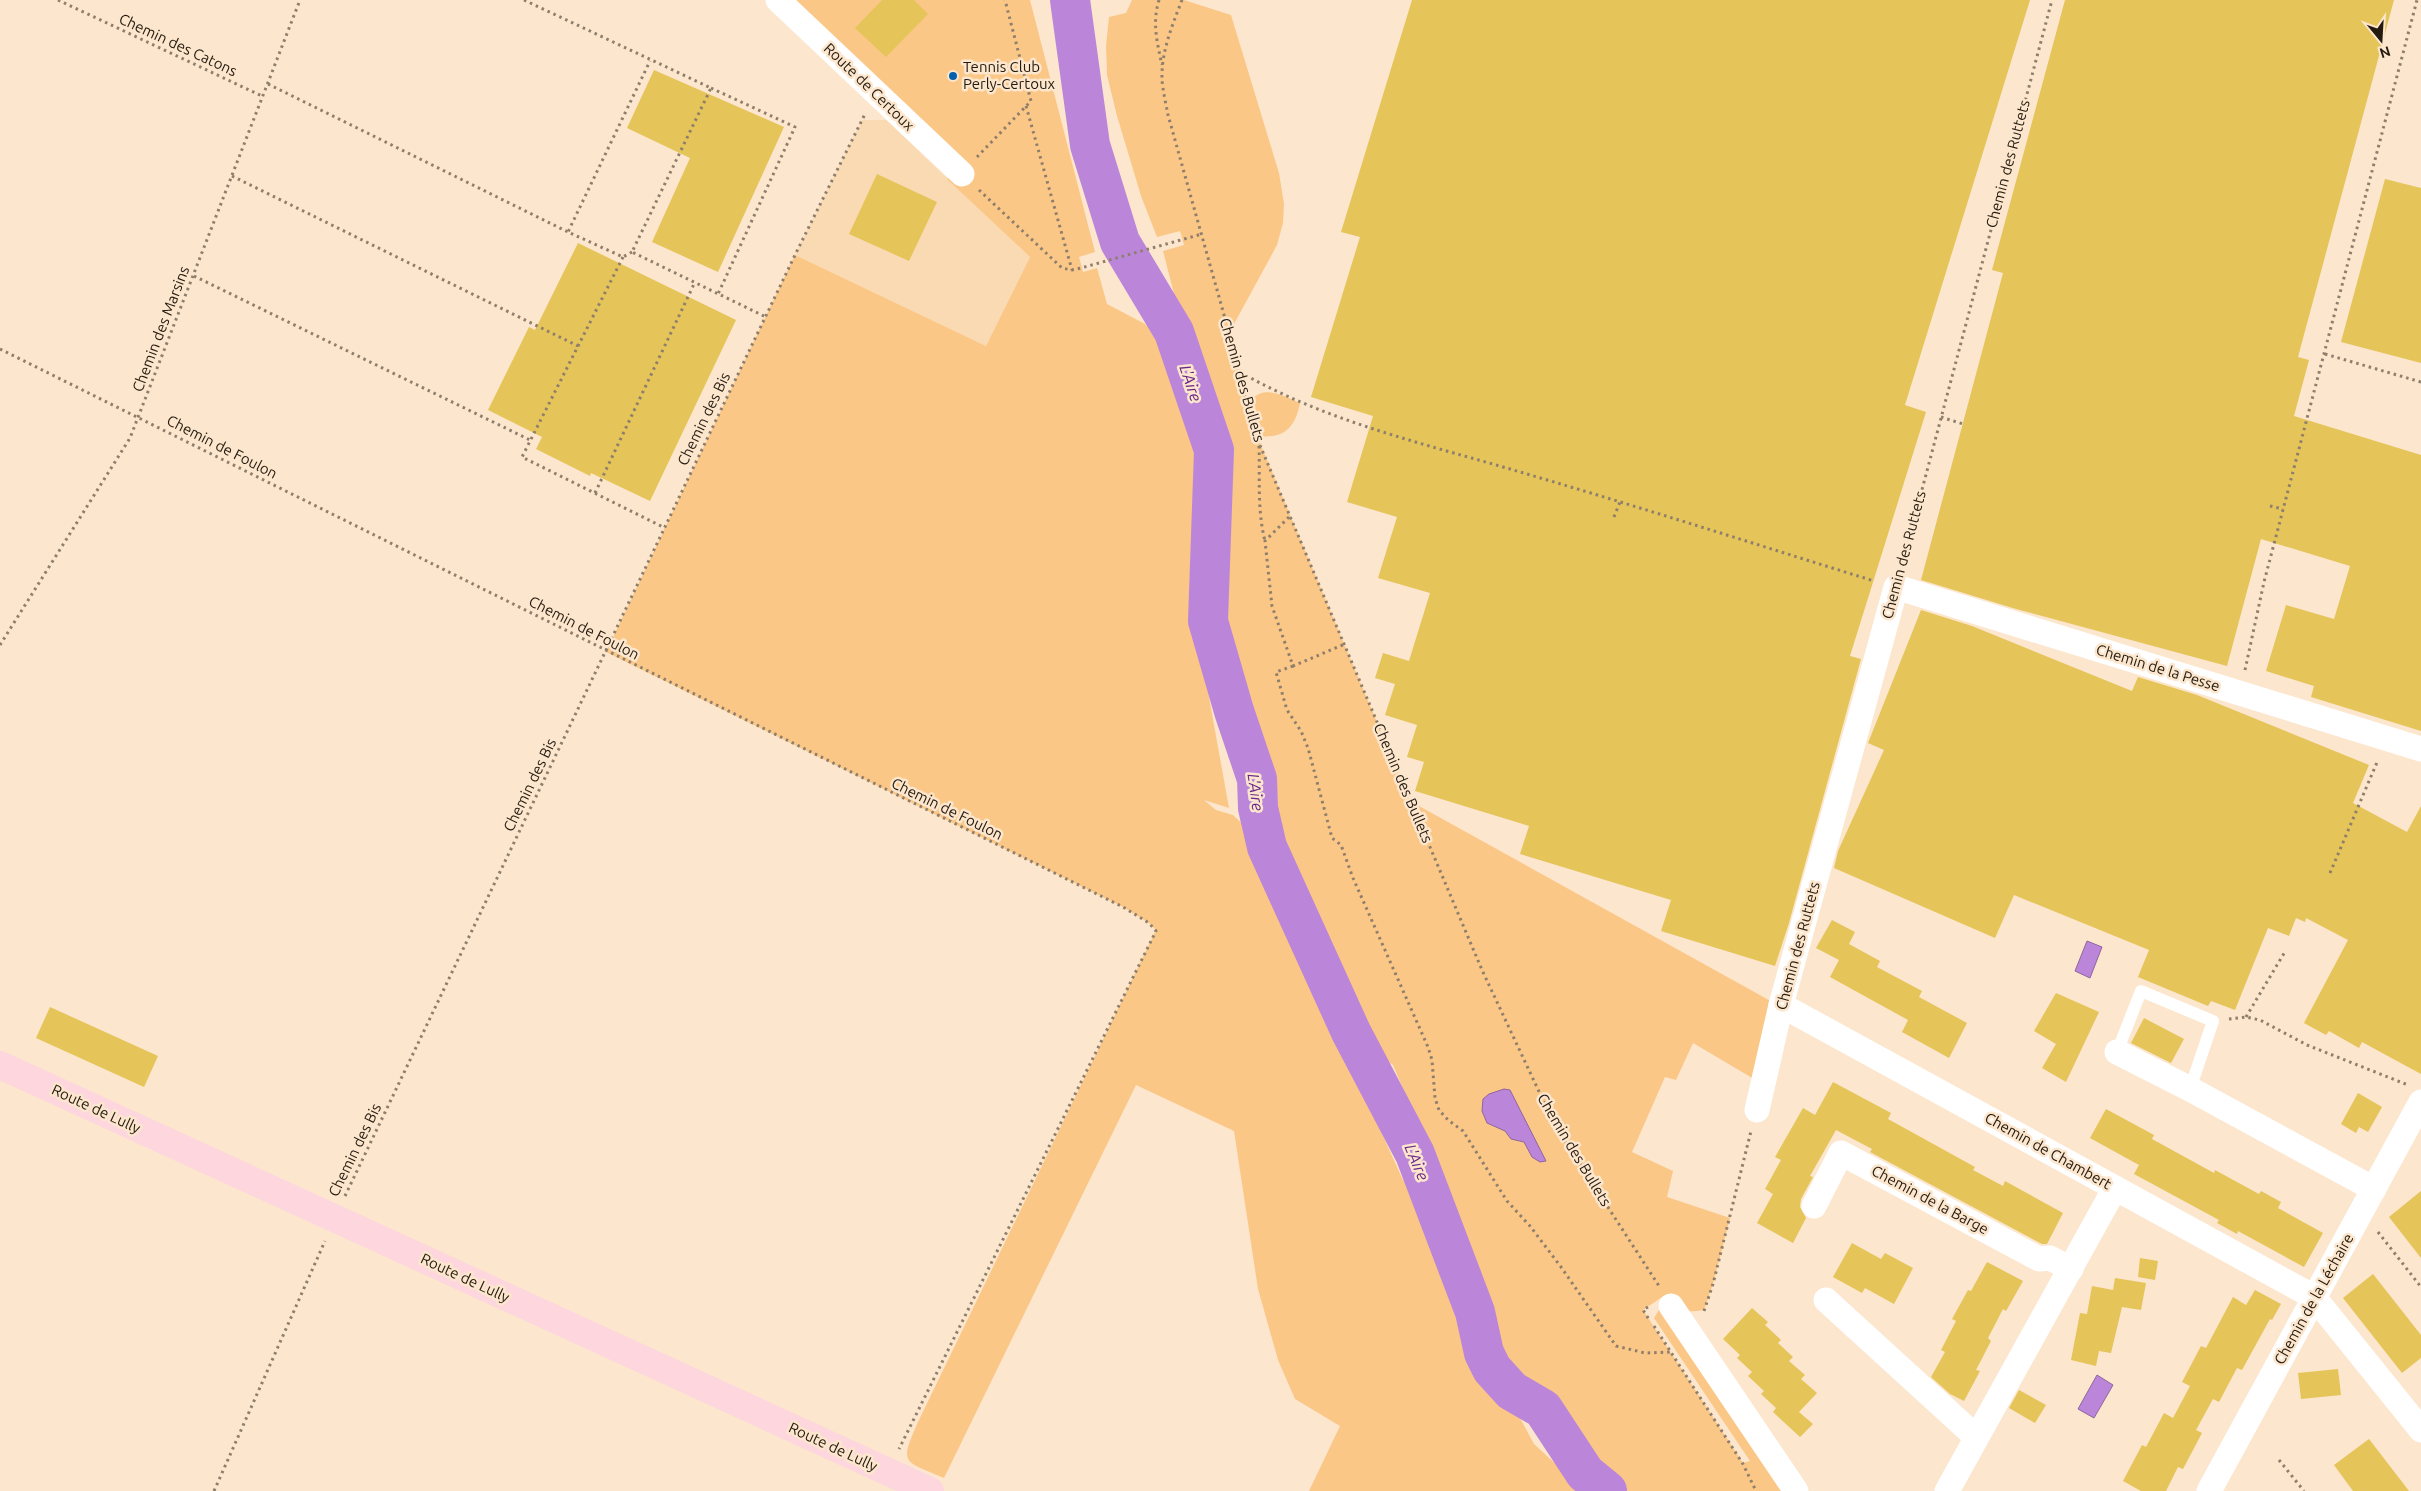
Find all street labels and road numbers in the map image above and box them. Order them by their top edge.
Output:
street label: Chemin des Catons [116,10,240,79]
street label: Route de Certoux [821,39,918,134]
street label: Chemin des Ruttets [1982,98,2033,230]
street label: Chemin des Marsins [129,264,192,394]
street label: Chemin des Bullets [1217,316,1268,444]
street label: Chemin des Bis [674,370,733,468]
street label: Chemin de Foulon [164,411,280,482]
street label: Chemin des Ruttets [1878,489,1929,621]
street label: Chemin de Foulon [526,592,642,663]
street label: Chemin de la Pesse [2094,641,2222,694]
street label: Chemin des Bullets [1371,720,1436,845]
street label: Chemin des Bis [500,736,559,834]
street label: Chemin de Foulon [889,774,1006,843]
street label: Chemin des Ruttets [1772,880,1823,1012]
street label: Route de Lully [49,1081,143,1137]
street label: Chemin des Bullets [1534,1090,1615,1209]
street label: Chemin des Bis [325,1101,384,1199]
street label: Chemin de Chambert [1982,1109,2115,1193]
street label: Chemin de la Barge [1869,1162,1992,1238]
street label: Chemin de la Léchaire [2270,1230,2357,1367]
street label: Route de Lully [418,1250,512,1306]
street label: Route de Lully [786,1419,880,1475]

